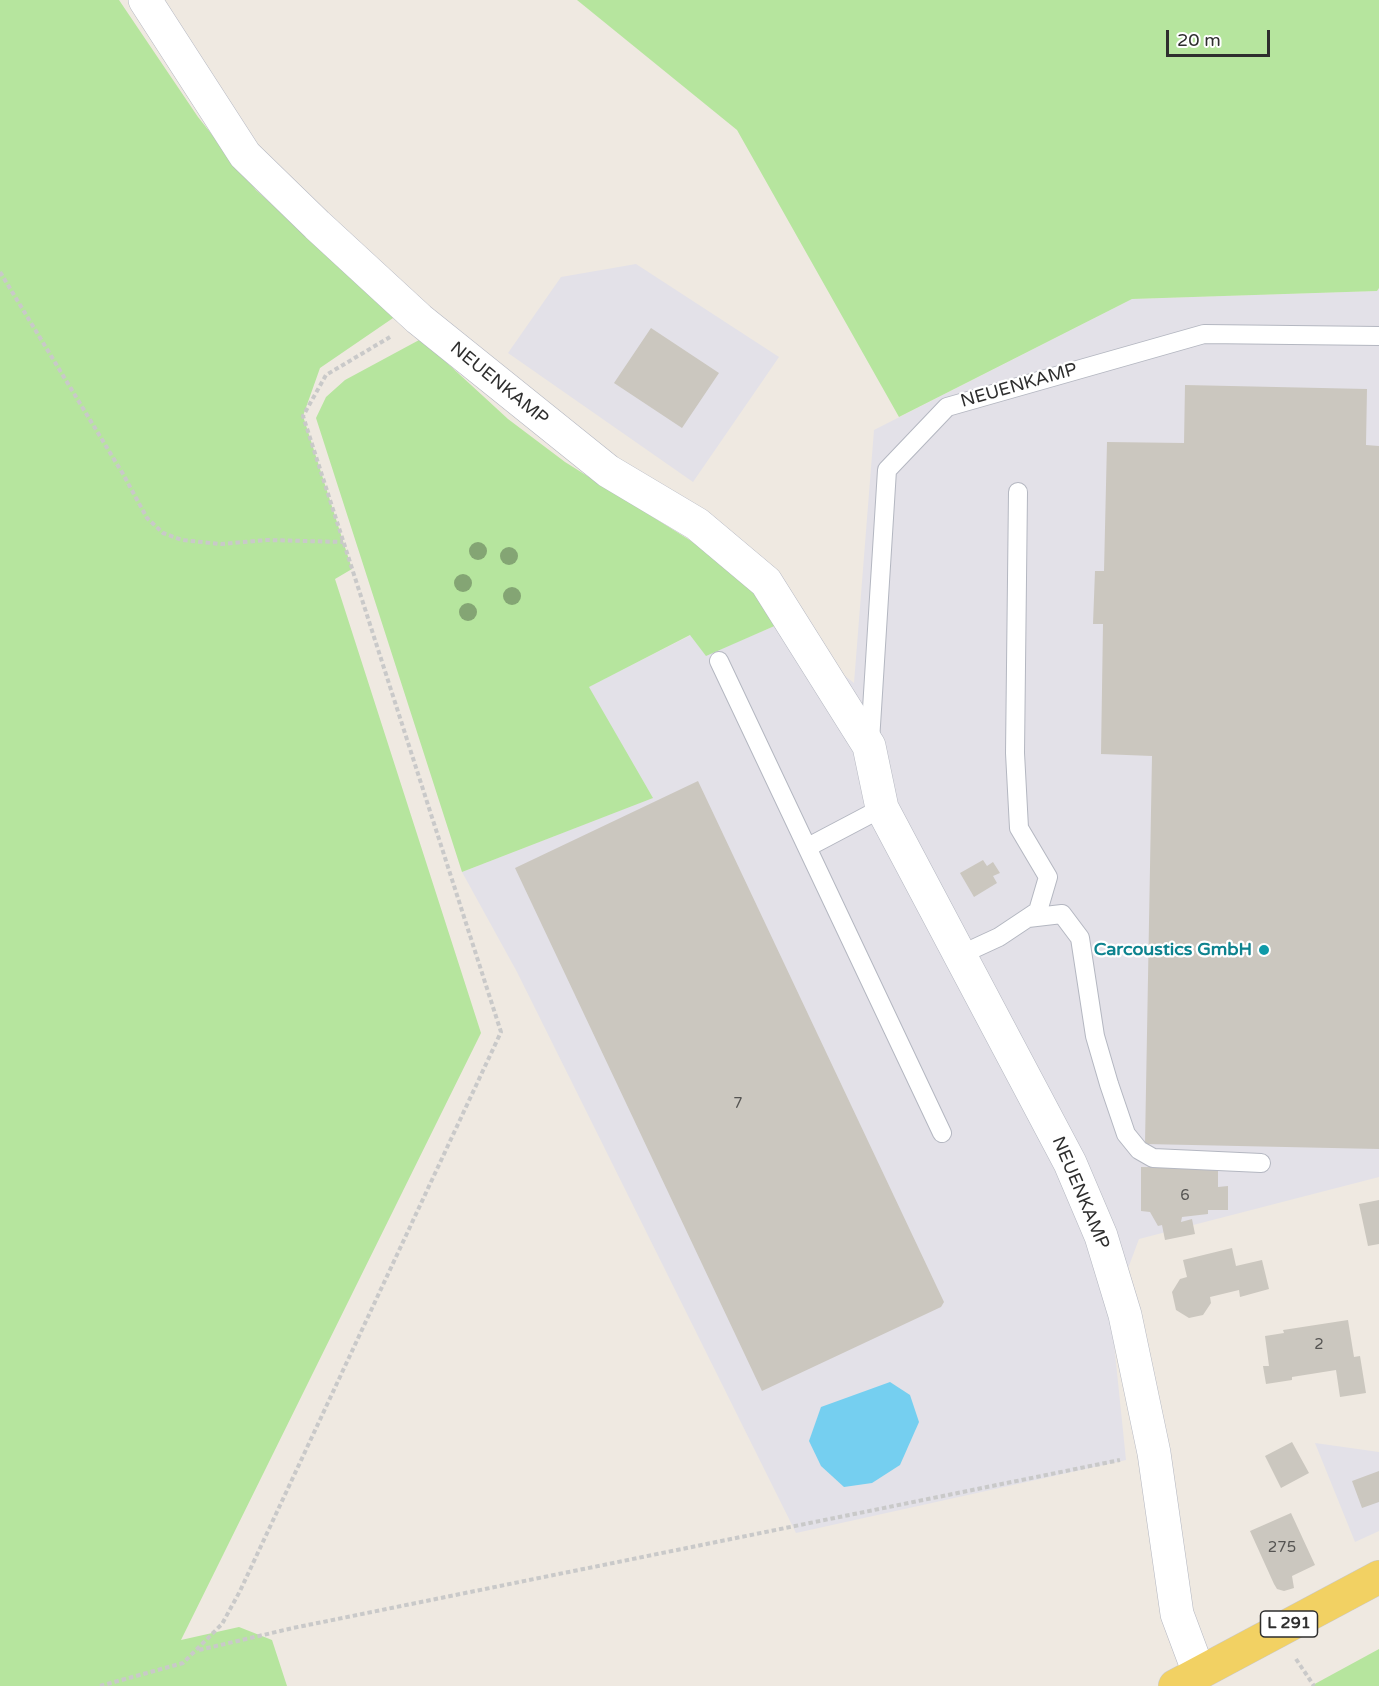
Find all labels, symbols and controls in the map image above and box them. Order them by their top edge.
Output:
scale bar [1169,18,1272,56]
text: 20 m [1177,29,1221,51]
street label: NEUENKAMP [446,338,552,430]
street label: NEUENKAMP [958,359,1080,413]
place label: Carcoustics GmbH [1094,939,1252,961]
marker: Carcoustics GmbH [1257,943,1271,957]
house number: 7 [733,1095,743,1113]
street label: NEUENKAMP [1047,1133,1113,1253]
house number: 6 [1180,1187,1190,1205]
house number: 2 [1314,1336,1324,1354]
house number: 275 [1268,1539,1296,1557]
road number: L 291 [1260,1611,1318,1637]

